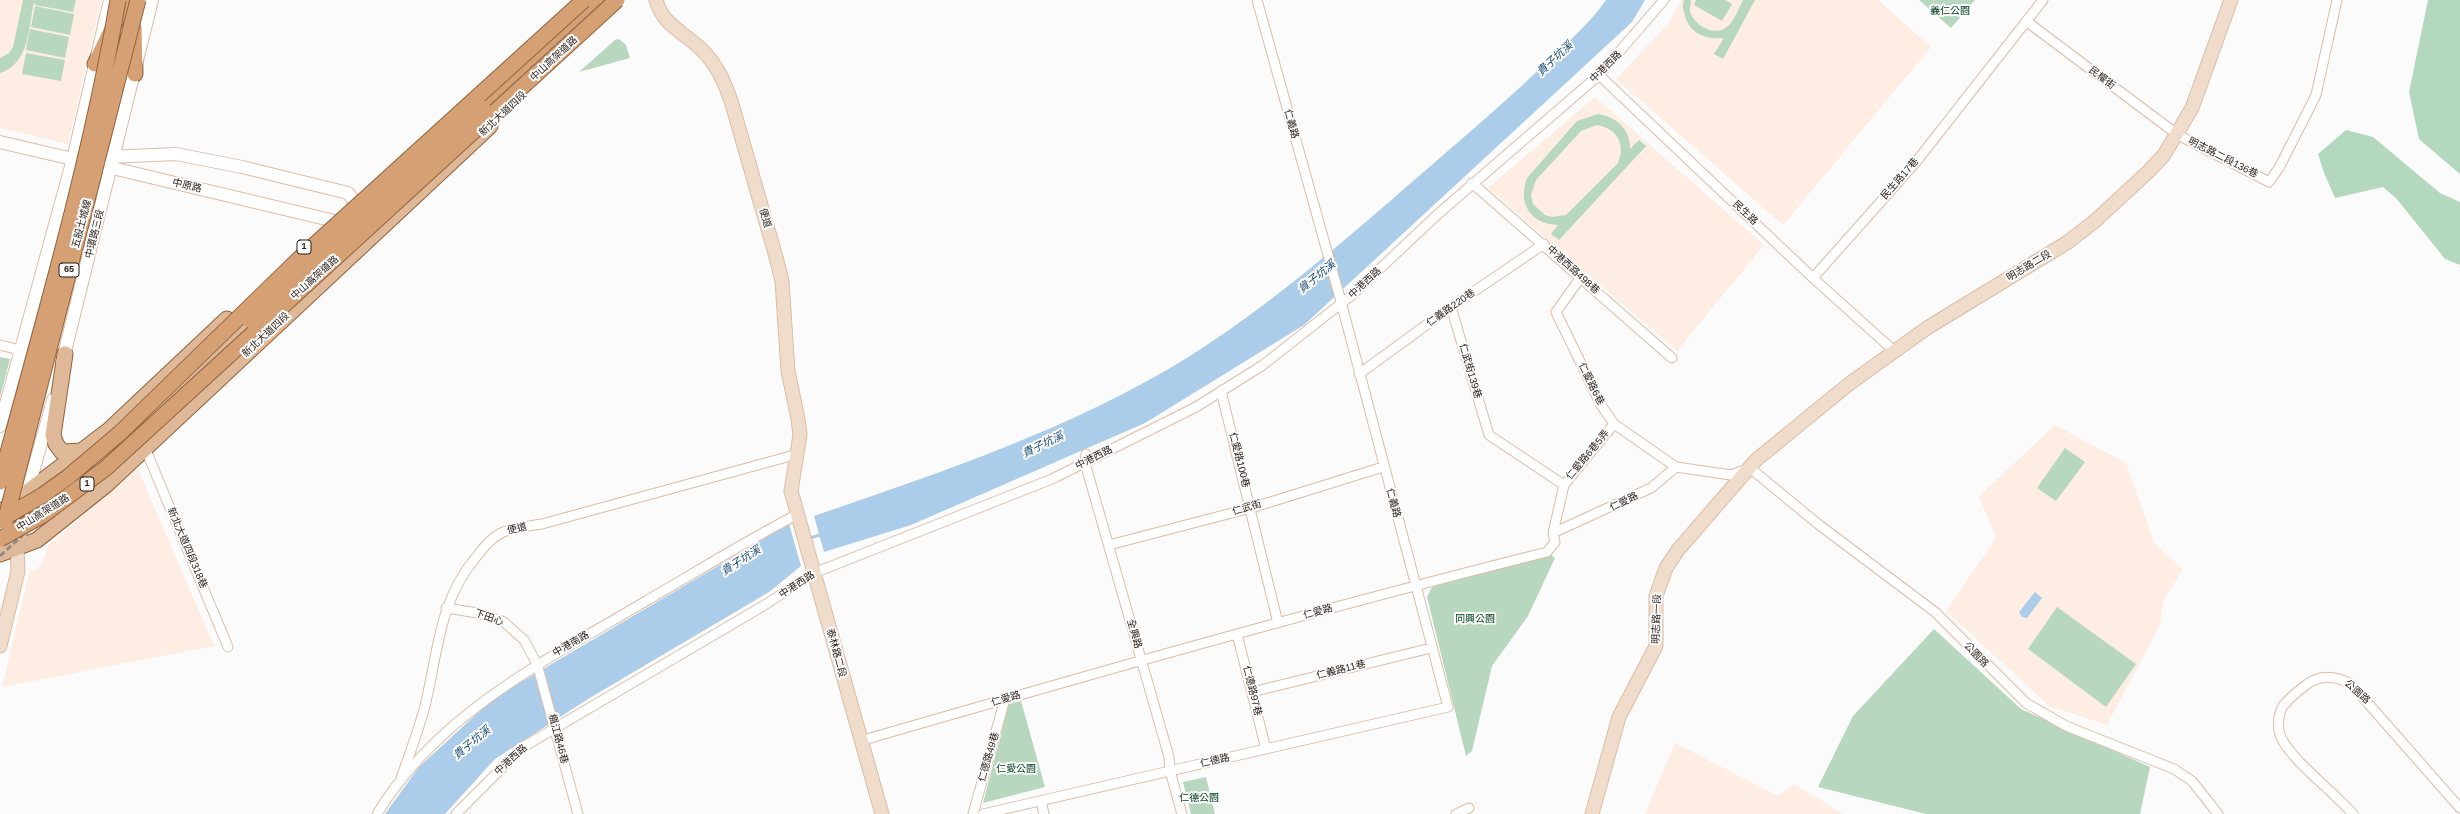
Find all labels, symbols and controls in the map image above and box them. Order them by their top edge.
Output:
park label: 義仁公園 [1930,5,1970,17]
street label: 中山高架道路 [528,34,580,84]
water label: 貴子坑溪 [1534,39,1576,79]
street label: 中港西路 [1588,49,1624,85]
street label: 民權街 [2086,64,2118,92]
street label: 新北大道四段 [477,89,529,139]
street label: 仁義路 [1281,108,1301,140]
street label: 明志路二段136巷 [2186,135,2260,181]
street label: 民生路17巷 [1879,156,1921,202]
street label: 中原路 [171,177,203,195]
street label: 五股土城線 [70,198,94,250]
street label: 民生路 [1730,198,1760,228]
street label: 便道 [756,207,774,229]
street label: 中環路三段 [83,208,107,260]
road number: 1 [297,240,311,254]
street label: 中港西路498巷 [1544,243,1602,297]
street label: 明志路二段 [2004,248,2054,284]
street label: 中山高架道路 [289,253,341,303]
water label: 貴子坑溪 [1296,258,1338,296]
road number: 65 [59,263,79,277]
street label: 中港西路 [1346,265,1384,301]
street label: 仁義路220巷 [1424,287,1478,329]
street label: 新北大道四段 [240,310,292,360]
street label: 仁武街139巷 [1456,342,1484,400]
street label: 仁愛路6巷 [1576,361,1606,407]
street label: 仁愛路6巷5弄 [1564,428,1612,482]
water label: 貴子坑溪 [1020,429,1066,461]
street label: 仁愛路100巷 [1226,431,1252,489]
street label: 中港西路 [1073,444,1115,472]
road number: 1 [80,477,94,491]
street label: 仁義路 [1383,487,1403,519]
street label: 仁愛路 [1608,490,1640,514]
street label: 中山高架道路 [14,492,72,534]
street label: 仁武街 [1231,498,1263,518]
street label: 新北大道四段318巷 [165,506,209,590]
street label: 便道 [506,521,528,537]
water label: 貴子坑溪 [719,543,763,579]
street label: 中港西路 [777,569,817,601]
street label: 明志路一段 [1650,594,1664,644]
street label: 仁愛路 [1302,602,1334,622]
street label: 下田心 [473,607,505,629]
park label: 同興公園 [1455,613,1495,625]
street label: 全興路 [1124,618,1144,650]
street label: 泰林路二段 [824,627,848,679]
street label: 中港南路 [551,629,591,659]
street label: 公園路 [1961,640,1991,670]
street label: 仁義路11巷 [1315,658,1367,682]
street label: 仁德路97巷 [1240,665,1264,717]
street label: 公園路 [2342,678,2372,706]
street label: 仁愛路 [990,689,1022,709]
street label: 楓江路46巷 [546,713,570,765]
water label: 貴子坑溪 [451,724,493,762]
street label: 仁德路49巷 [976,731,1002,783]
street label: 中港西路 [492,742,530,778]
street label: 仁德路 [1199,752,1231,770]
park label: 仁愛公園 [996,763,1036,775]
park label: 仁德公園 [1179,792,1219,804]

